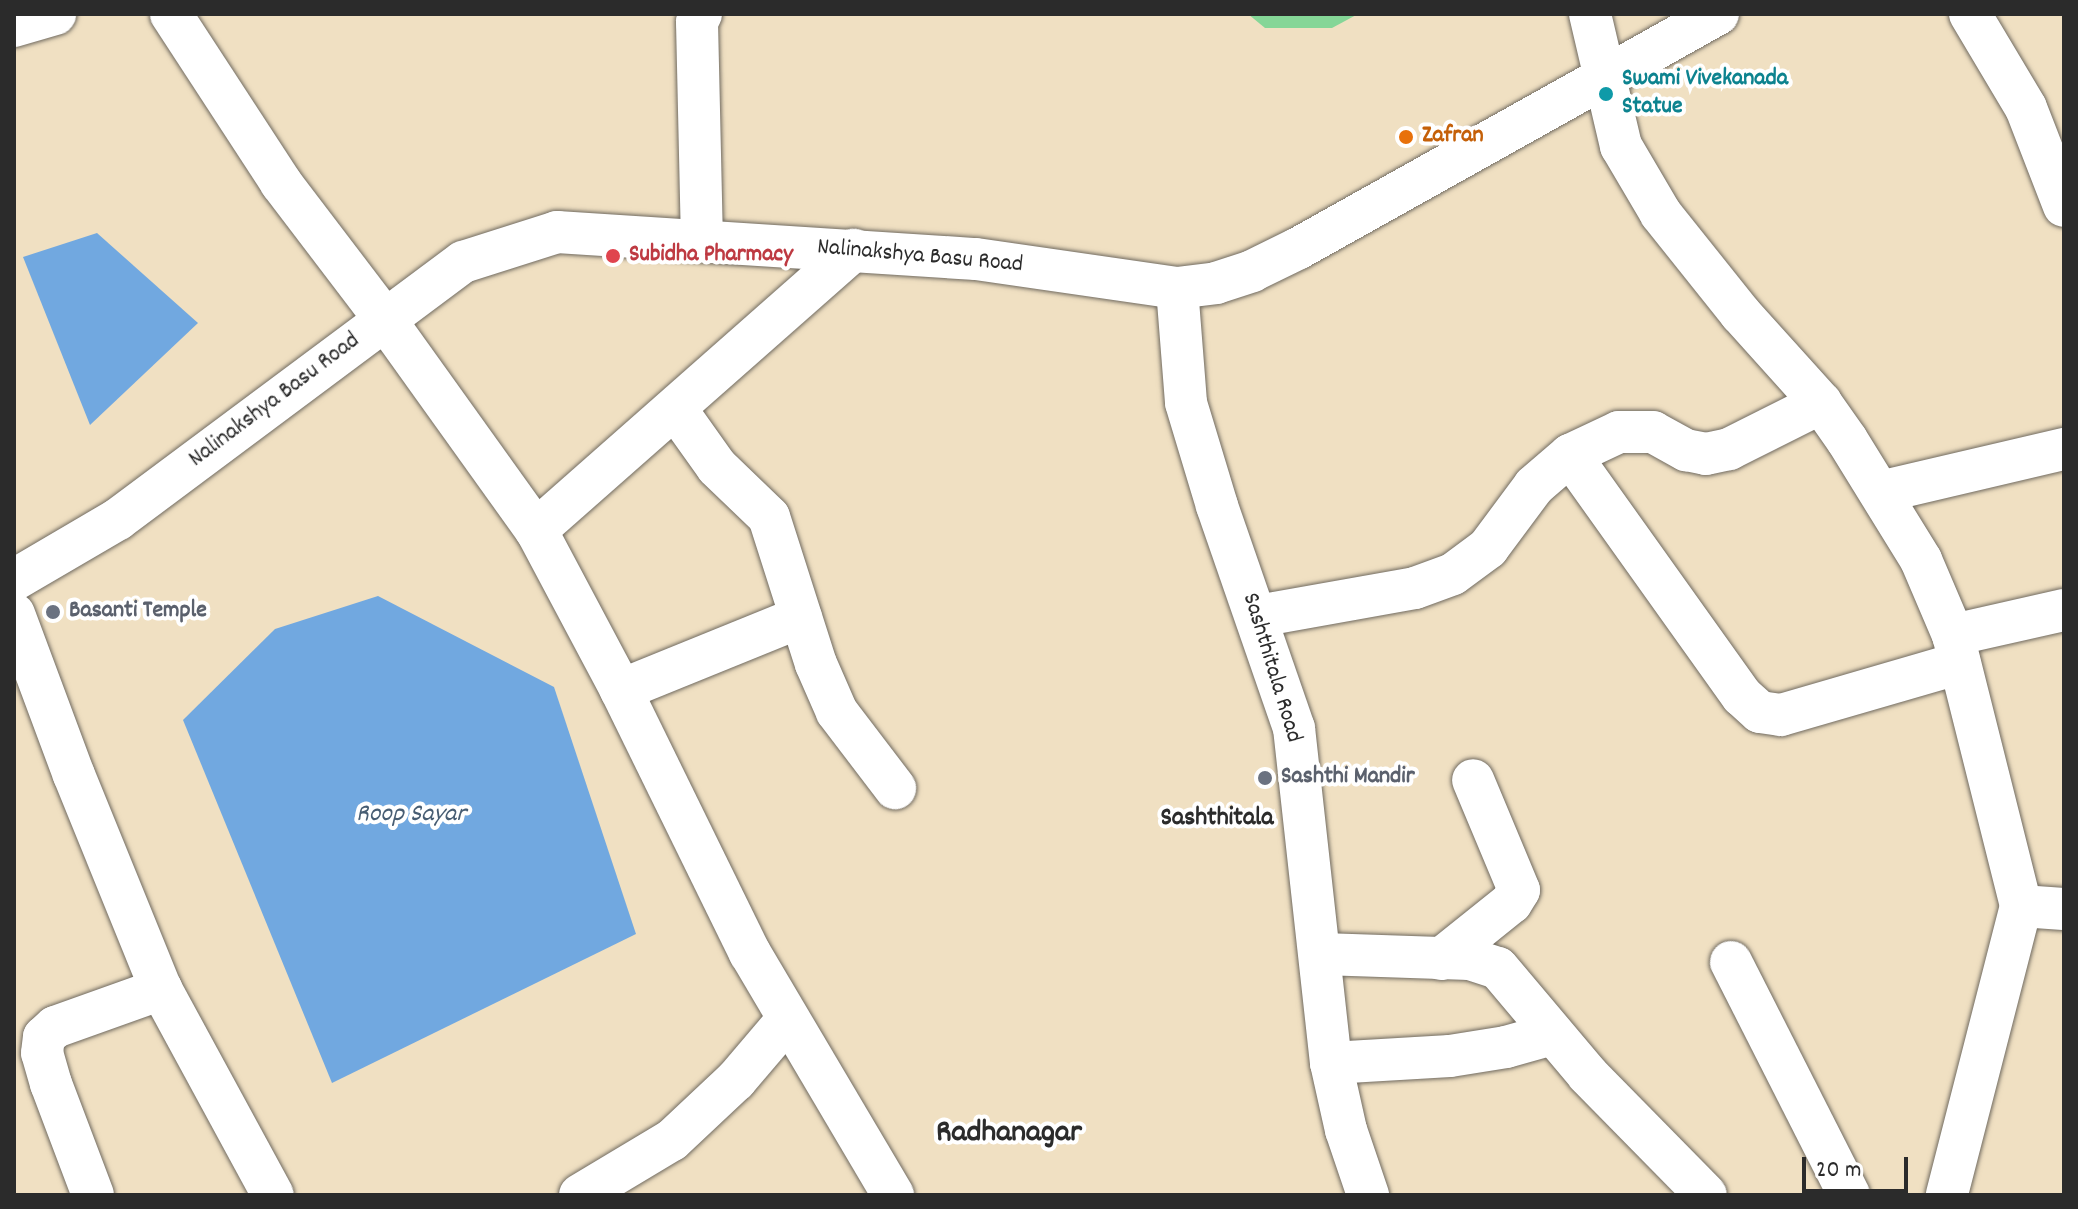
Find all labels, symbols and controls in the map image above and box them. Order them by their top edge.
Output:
place label: Swami Vivekanada Statue [1622,66,1788,122]
marker: Swami Vivekanada Statue [1597,85,1615,103]
place label: Zafran [1422,123,1484,151]
marker: Zafran [1397,128,1415,146]
street label: Nalinakshya Basu Road [816,234,1024,280]
place label: Subidha Pharmacy [629,242,793,270]
marker: Subidha Pharmacy [604,247,622,265]
street label: Nalinakshya Basu Road [184,327,366,475]
street label: Sashthitala Road [1235,590,1307,746]
place label: Basanti Temple [69,598,207,626]
marker: Basanti Temple [44,603,62,621]
place label: Sashthi Mandir [1281,764,1415,792]
marker: Sashthi Mandir [1256,769,1274,787]
water label: Roop Sayar [356,799,466,831]
district label: Sashthitala [1161,803,1273,835]
district label: Radhanagar [936,1115,1082,1153]
scale bar [1806,1141,1912,1191]
text: 20 m [1816,1154,1862,1188]

